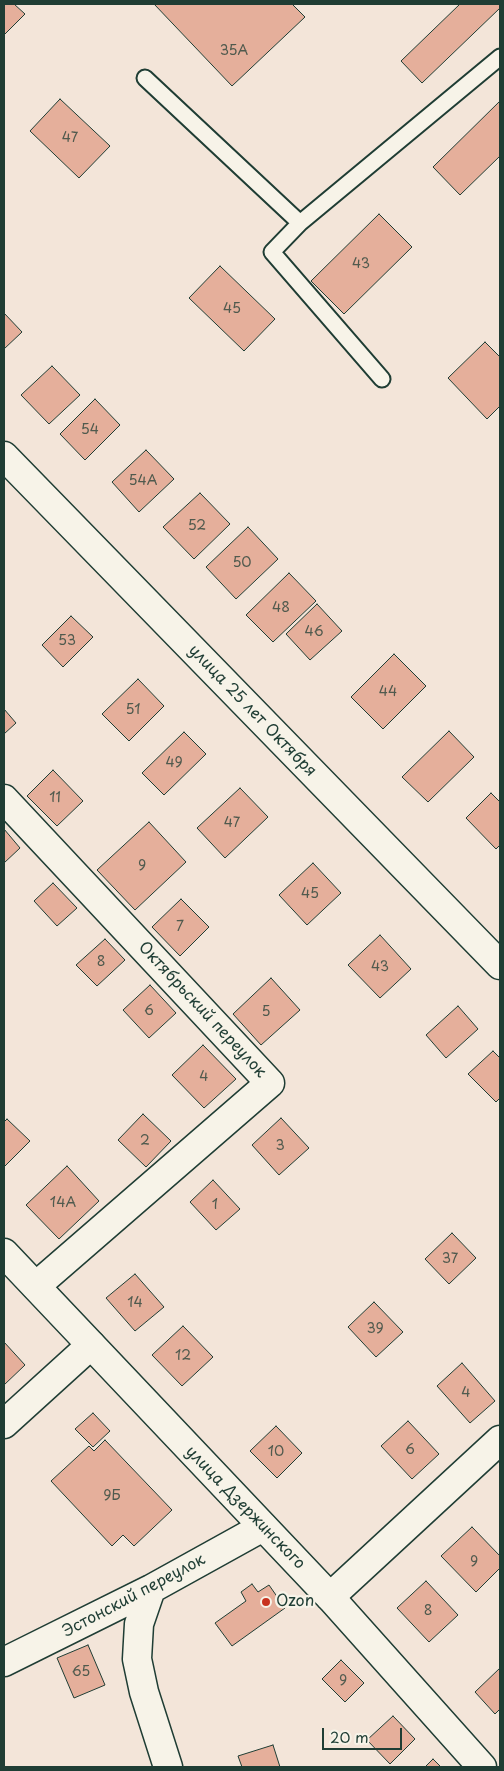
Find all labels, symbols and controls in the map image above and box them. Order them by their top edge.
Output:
house number: 35А [220,43,248,59]
house number: 47 [62,130,78,146]
house number: 43 [352,256,370,272]
house number: 45 [223,301,241,317]
house number: 54 [81,422,99,438]
house number: 54А [129,473,157,489]
house number: 52 [188,518,206,534]
house number: 50 [232,555,252,571]
house number: 48 [272,600,290,616]
house number: 46 [304,624,324,640]
house number: 53 [58,633,76,649]
street label: улица 25 лет Октября [184,641,320,781]
house number: 44 [379,684,397,700]
house number: 51 [126,702,140,718]
house number: 49 [165,755,183,771]
house number: 11 [49,790,61,806]
house number: 47 [224,815,240,831]
house number: 9 [138,858,146,874]
house number: 45 [301,886,319,902]
house number: 7 [176,919,184,935]
street label: Октябрьский переулок [134,938,270,1082]
house number: 8 [97,954,105,970]
house number: 43 [371,959,389,975]
house number: 6 [144,1003,154,1019]
house number: 5 [261,1004,271,1020]
house number: 4 [199,1069,209,1085]
house number: 2 [140,1133,150,1149]
house number: 3 [275,1138,285,1154]
house number: 14А [50,1195,76,1211]
house number: 1 [212,1197,218,1213]
house number: 37 [442,1251,458,1267]
house number: 14 [127,1295,143,1311]
house number: 39 [366,1321,384,1337]
house number: 12 [175,1348,191,1364]
house number: 4 [461,1385,471,1401]
street label: улица Дзержинского [181,1442,309,1574]
house number: 6 [405,1442,415,1458]
house number: 10 [268,1444,284,1460]
house number: 9Б [103,1488,121,1504]
street label: Эстонский переулок [59,1550,209,1642]
house number: 9 [470,1554,478,1570]
place label: Ozon [276,1592,314,1612]
marker: Ozon [260,1596,272,1608]
house number: 8 [424,1603,432,1619]
house number: 65 [72,1664,90,1680]
house number: 9 [339,1673,347,1689]
scale bar [324,1718,404,1750]
text: 20 m [330,1725,369,1748]

